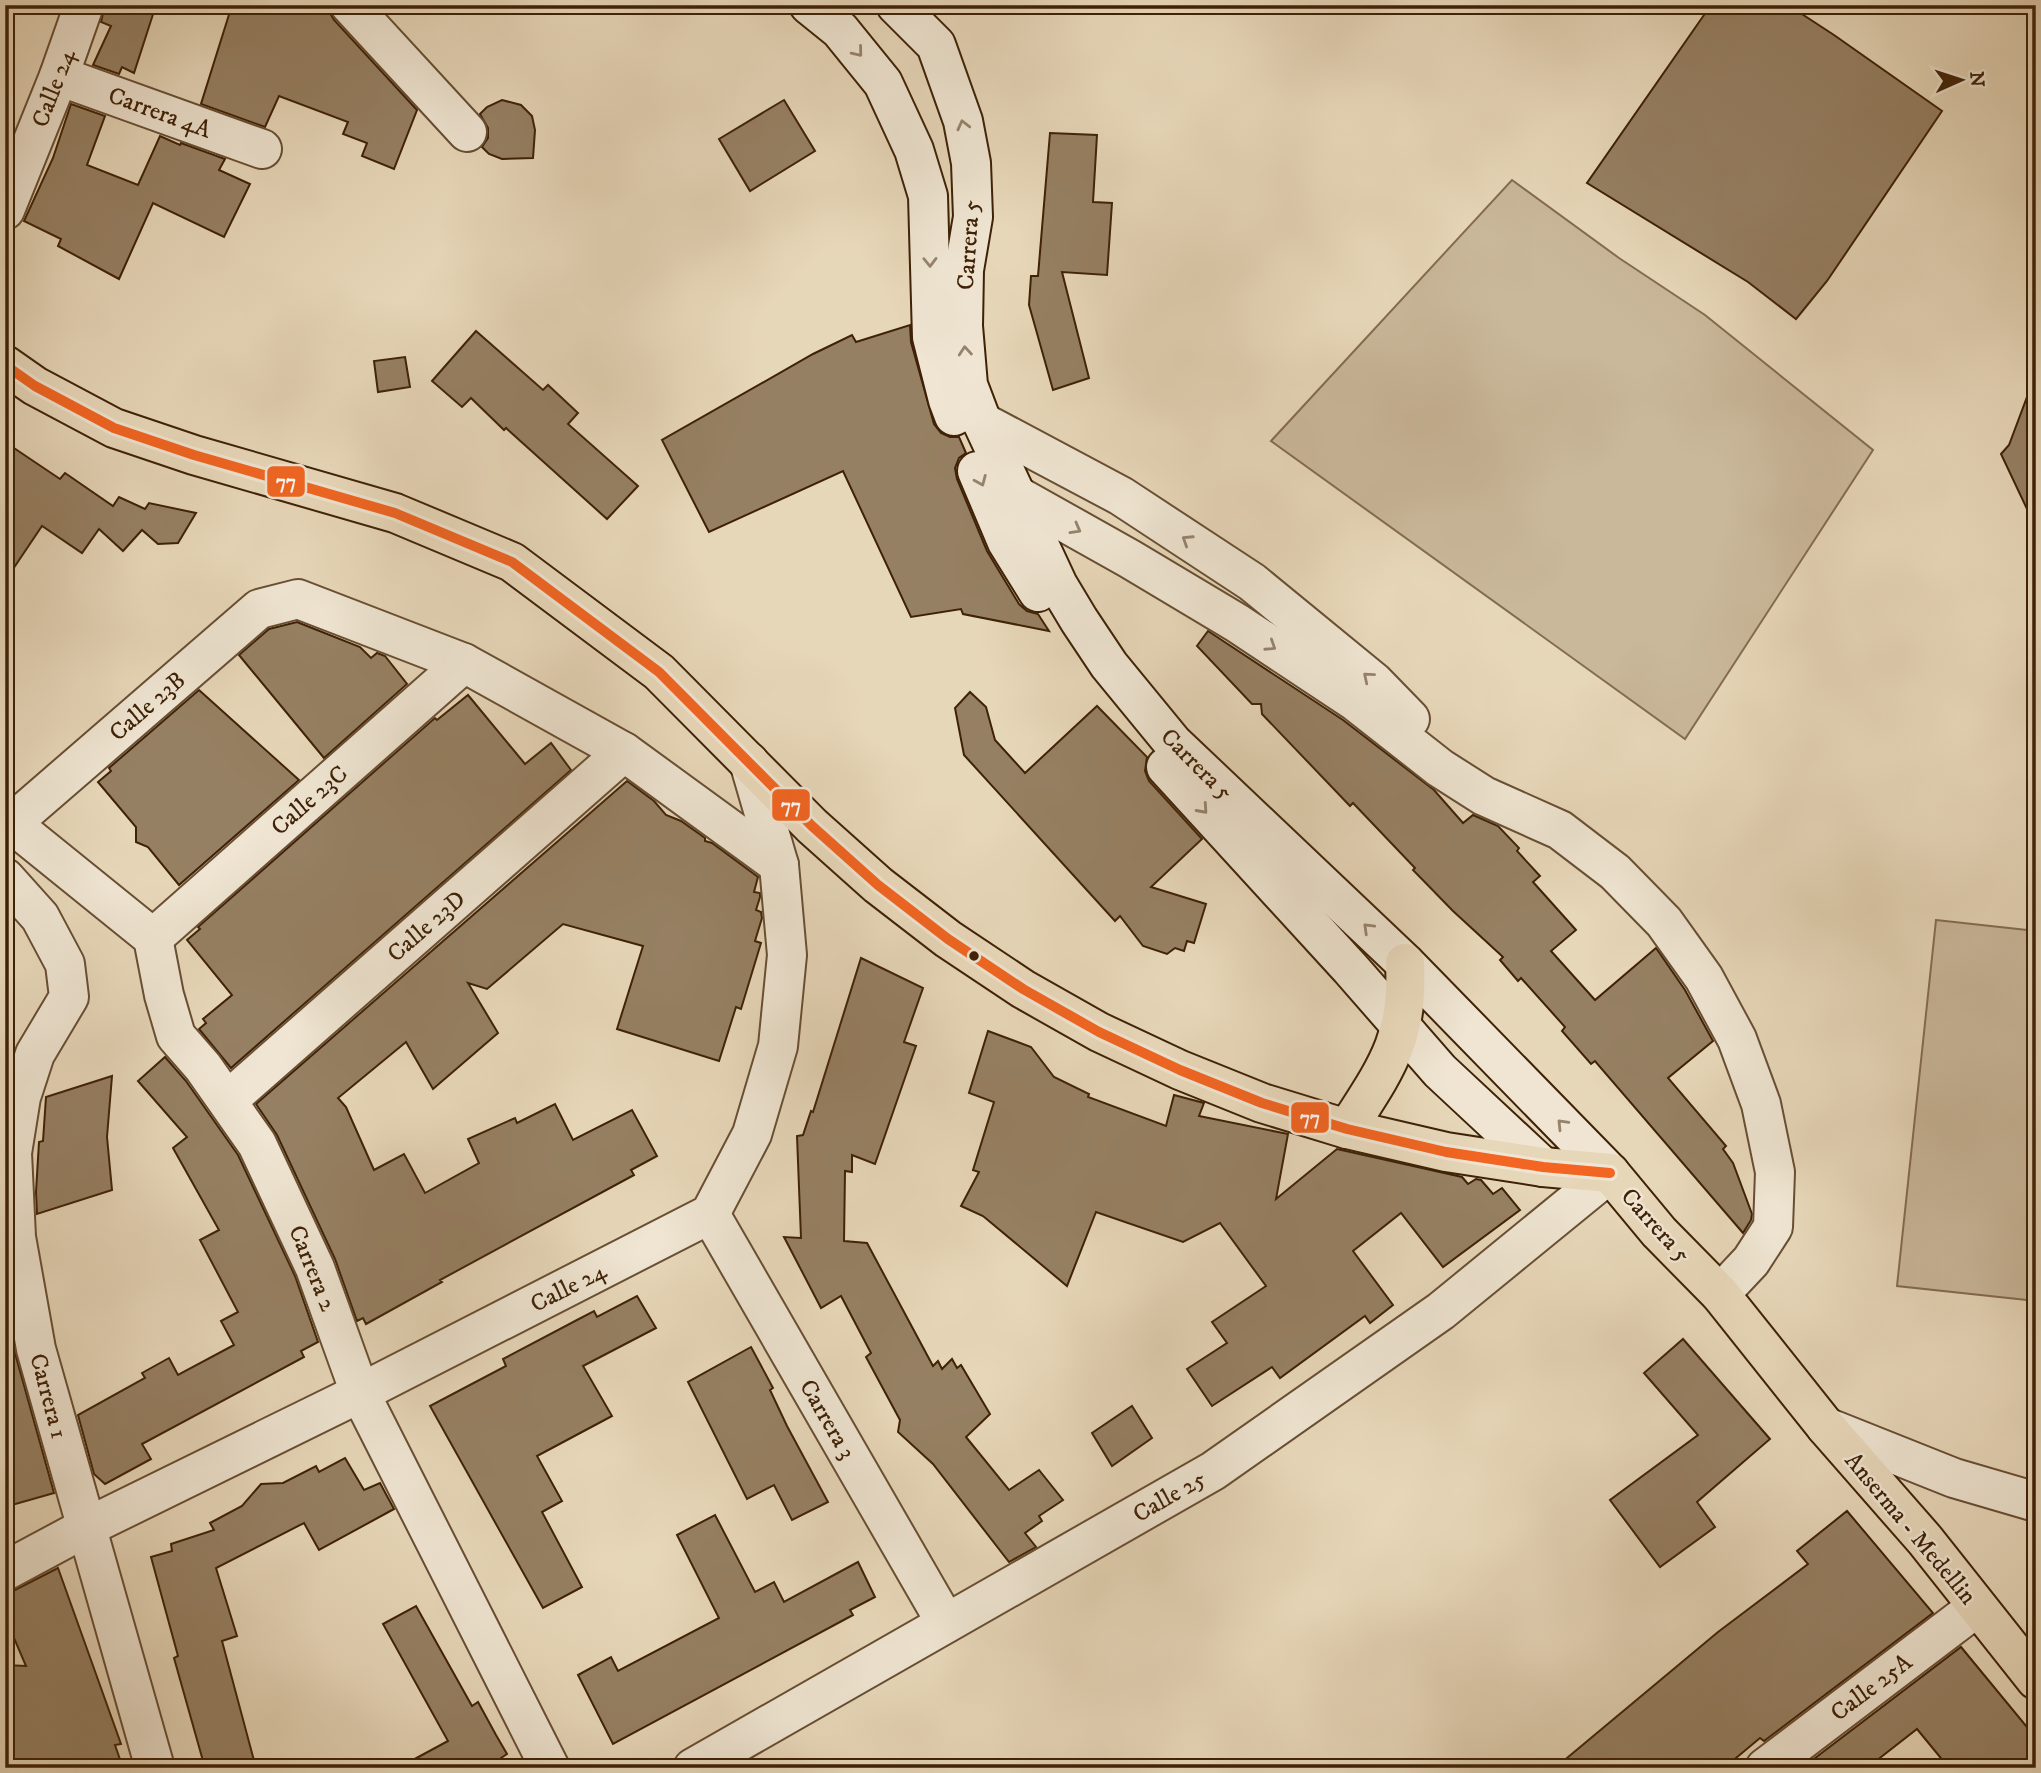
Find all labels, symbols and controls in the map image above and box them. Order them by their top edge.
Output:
street label: Calle 24 [25,44,83,132]
one-way arrow [850,45,863,57]
north arrow [1926,46,1996,116]
text: N [1965,71,1988,88]
street label: Carrera 4A [104,80,216,146]
one-way arrow [957,119,971,131]
street label: Carrera 5 [951,199,987,291]
one-way arrow [922,257,937,268]
one-way arrow [958,345,973,356]
line badge: 77 [266,465,306,498]
text: 77 [276,471,296,494]
one-way arrow [973,474,987,486]
one-way arrow [1068,521,1081,534]
one-way arrow [1182,536,1195,548]
one-way arrow [1263,637,1276,650]
street label: Calle 23B [103,665,192,748]
one-way arrow [1364,673,1377,685]
street label: Carrera 5 [1154,722,1239,807]
street label: Calle 23C [265,759,354,842]
line badge: 77 [771,788,811,822]
text: 77 [781,795,801,818]
one-way arrow [1195,801,1207,814]
street label: Calle 23D [381,885,472,969]
one-way arrow [1363,923,1376,936]
unlabelled marker [967,949,981,963]
line badge: 77 [1290,1101,1330,1134]
text: 77 [1300,1107,1320,1130]
one-way arrow [1558,1119,1571,1132]
street label: Carrera 5 [1614,1182,1697,1269]
street label: Carrera 2 [281,1221,343,1316]
street label: Calle 24 [525,1256,612,1320]
street label: Carrera 1 [22,1350,74,1442]
street label: Carrera 3 [792,1374,862,1465]
street label: Anserma - Medellin [1838,1446,1983,1611]
street label: Calle 25 [1128,1464,1211,1530]
street label: Calle 25A [1825,1647,1919,1728]

